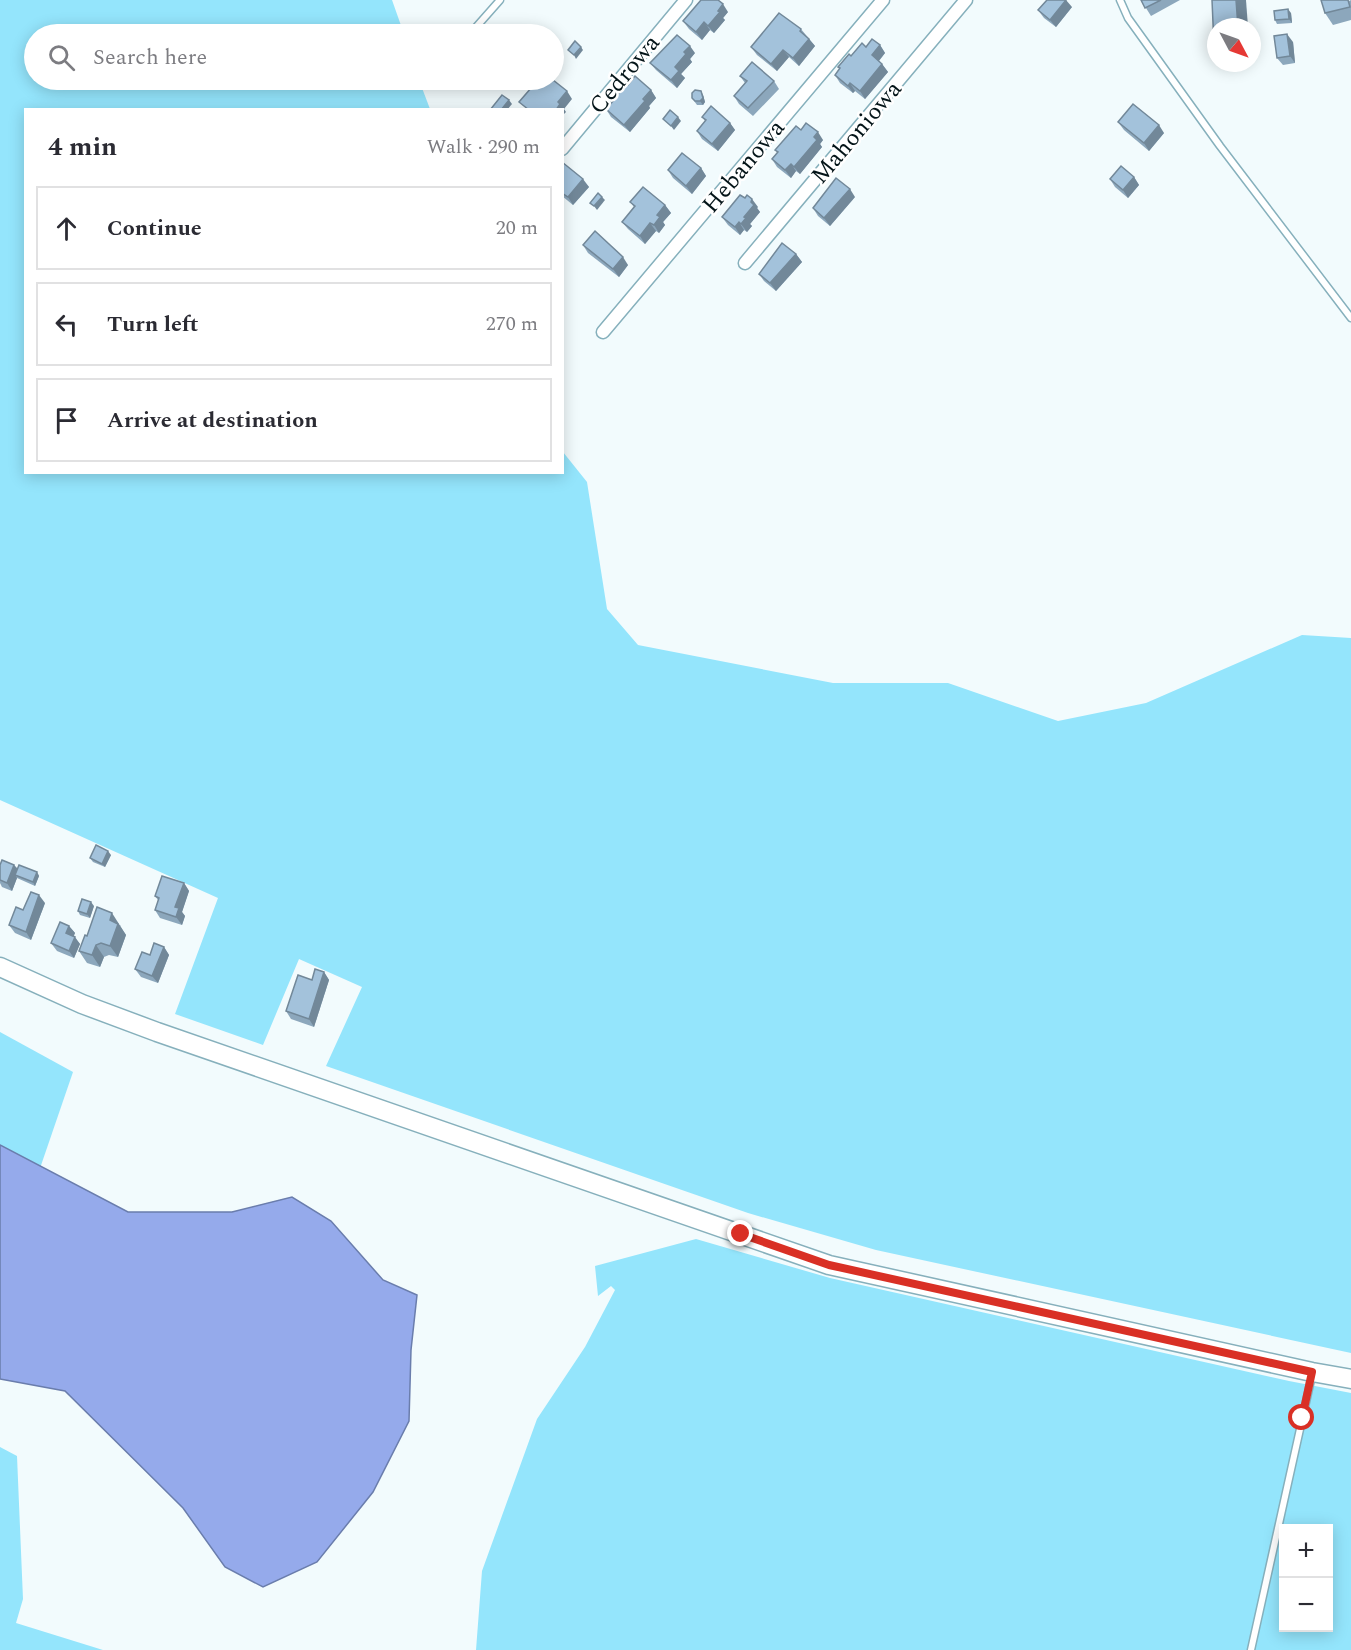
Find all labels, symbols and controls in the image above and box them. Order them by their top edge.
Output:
north arrow [1207,18,1261,72]
search box [24,24,564,90]
street label: Cedrowa [581,27,669,123]
icon: search [45,41,78,74]
text: Search here [93,41,207,74]
street label: Mahoniowa [803,73,911,192]
street label: Hebanowa [694,112,794,222]
text: 4 min [48,127,117,167]
text: Walk · 290 m [427,132,540,162]
icon: ahead [50,212,83,245]
text: Continue [107,212,202,245]
text: 20 m [496,213,538,243]
icon: left [50,308,83,341]
text: Turn left [107,308,199,341]
text: 270 m [486,309,538,339]
icon: arrive [50,404,83,437]
text: Arrive at destination [107,404,318,437]
route end [727,1220,753,1246]
route start [1288,1404,1314,1430]
map controls [1279,1524,1333,1632]
button: + [1279,1524,1333,1578]
button: − [1279,1578,1333,1632]

